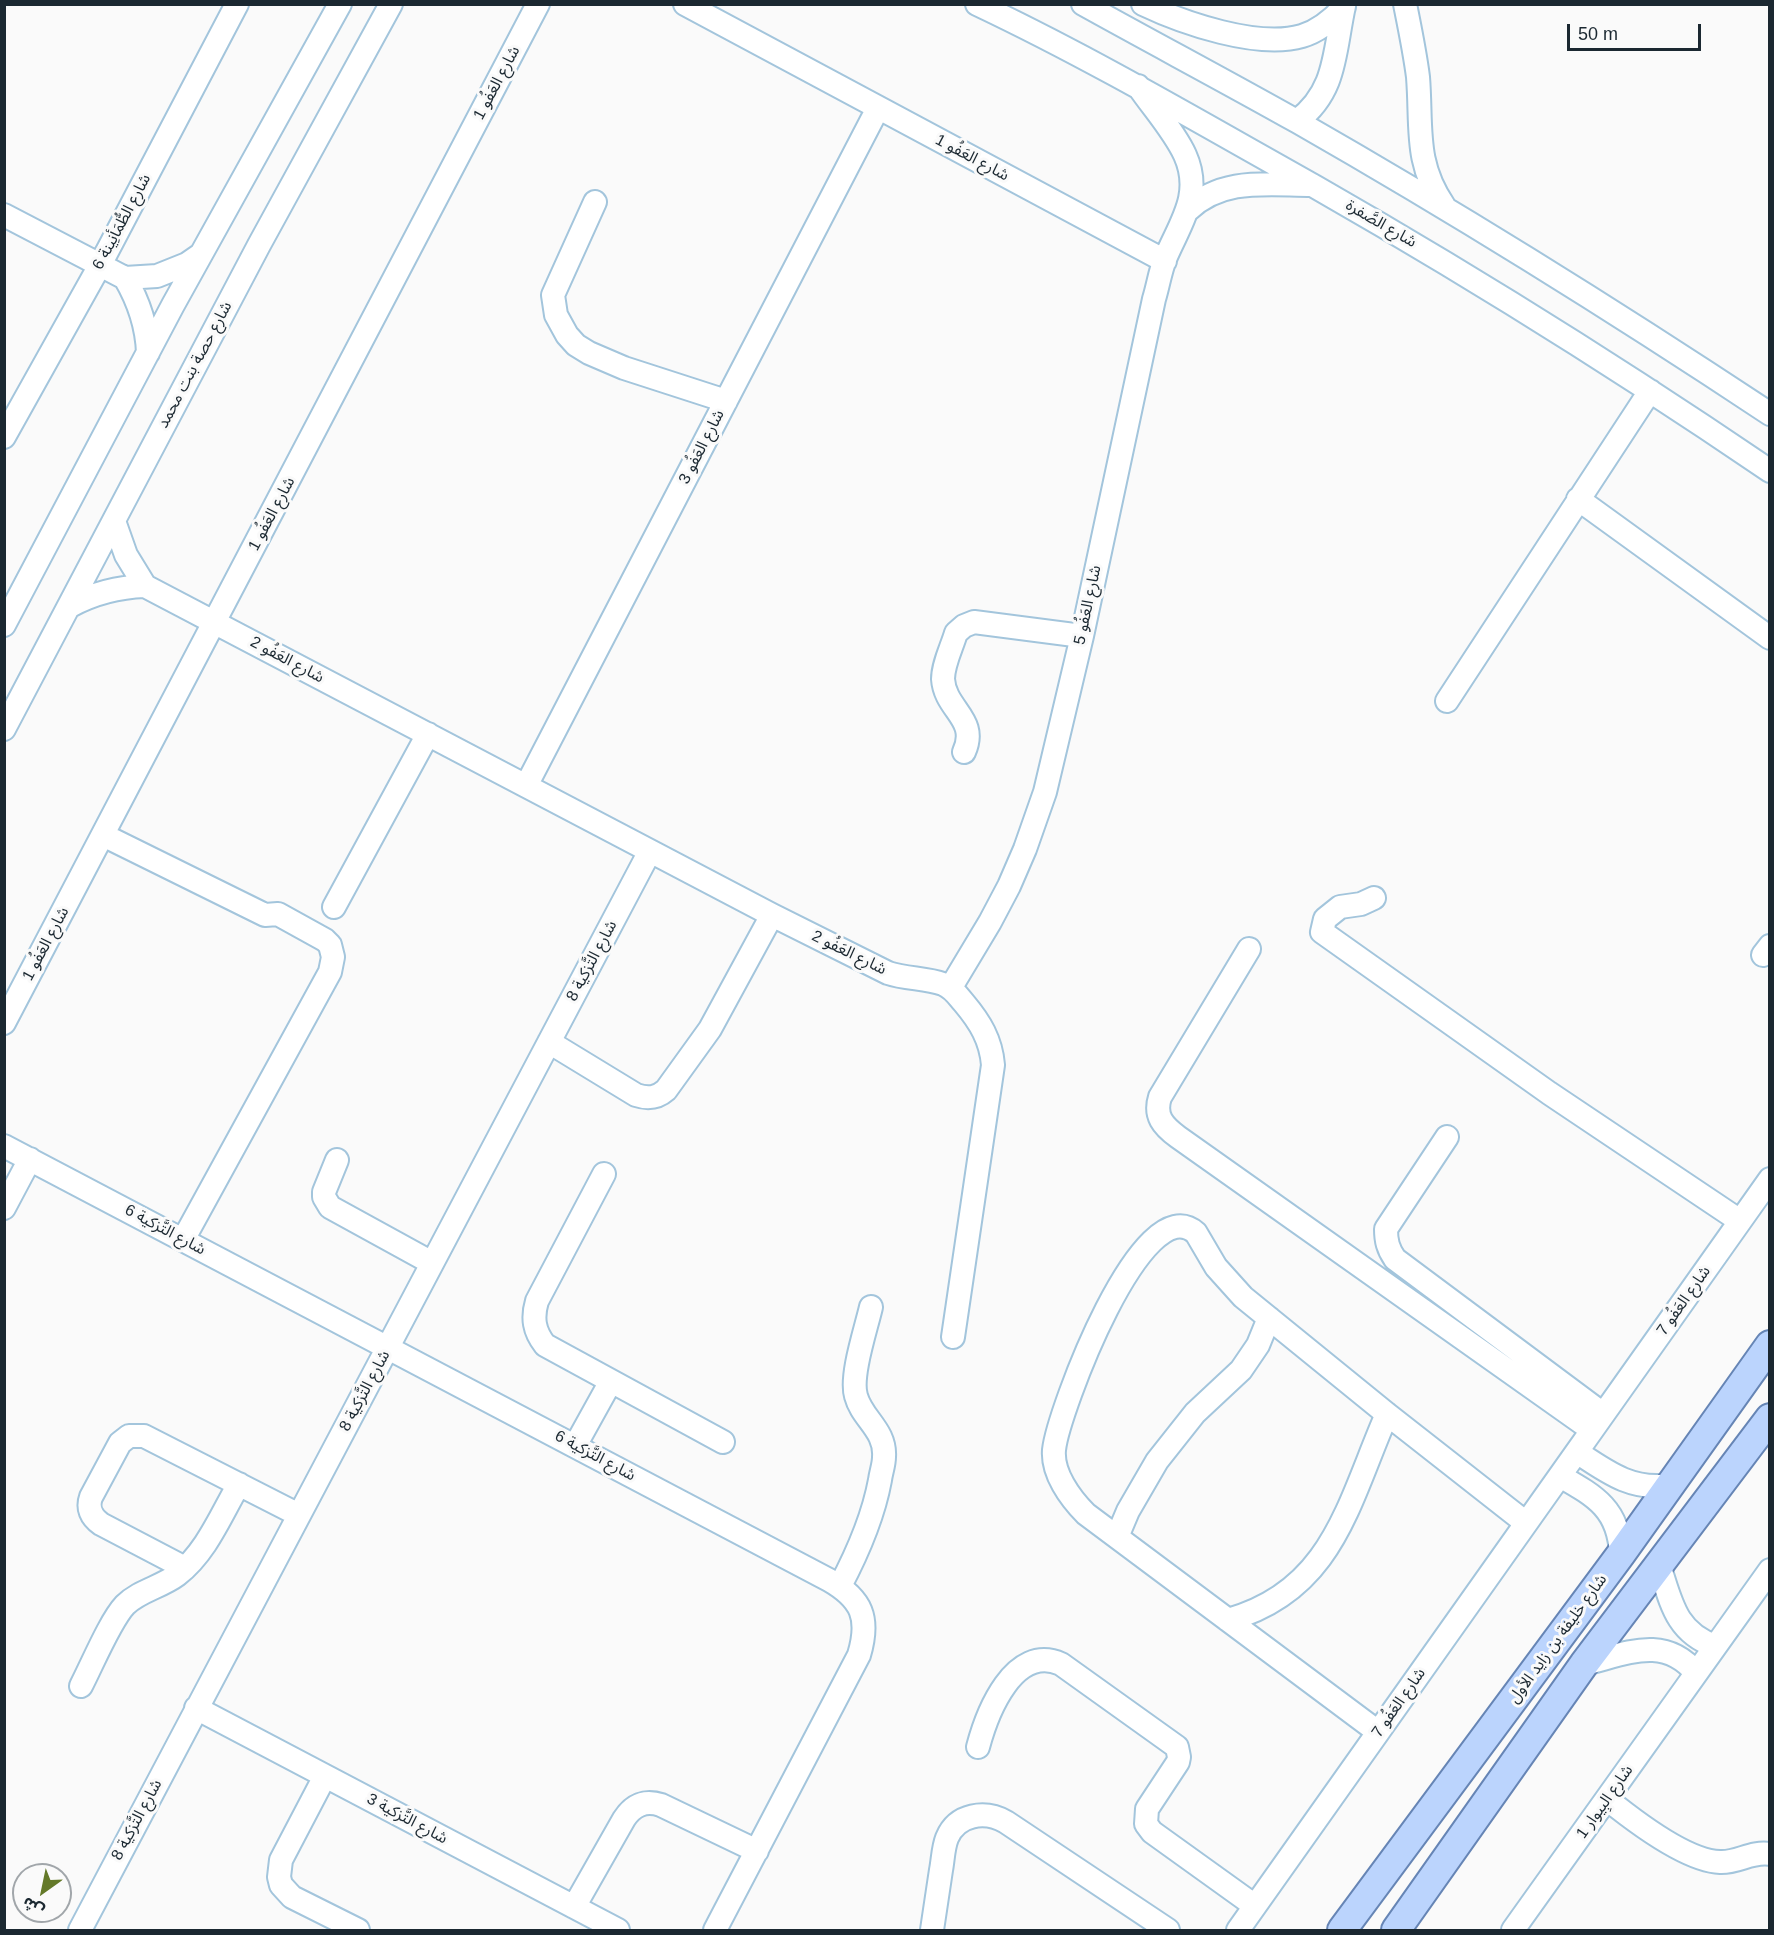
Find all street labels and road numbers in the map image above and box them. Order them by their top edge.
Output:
street label: شارع العَفُو 1 [470,43,524,123]
street label: شارع العَفُو 1 [932,131,1012,185]
street label: شارع الطُّمَأنِينة 6 [89,171,155,273]
street label: شارع الصَّفرة [1342,196,1420,252]
street label: شارع حصة بنت محمد [154,298,236,432]
street label: شارع العَفُو 3 [675,407,729,487]
street label: شارع العَفُو 1 [245,474,299,554]
street label: شارع العَفُو 5 [1070,564,1106,646]
street label: شارع العَفُو 2 [247,633,327,687]
street label: شارع العَفُو 1 [19,904,73,984]
street label: شارع التَّزكية 8 [563,917,621,1005]
street label: شارع العَفُو 2 [809,927,889,979]
street label: شارع التَّزكية 6 [121,1201,209,1259]
street label: شارع العَفُو 7 [1653,1262,1715,1340]
street label: شارع التَّزكية 8 [336,1347,394,1435]
street label: شارع التَّزكية 6 [551,1427,639,1485]
street label: شارع خليفة بن زايد الأول [1505,1571,1611,1707]
street label: شارع العَفُو 7 [1368,1664,1430,1742]
street label: شارع البِيوار 1 [1573,1761,1637,1843]
street label: شارع التَّزكية 8 [108,1776,166,1864]
street label: شارع التَّزكية 3 [363,1790,451,1848]

